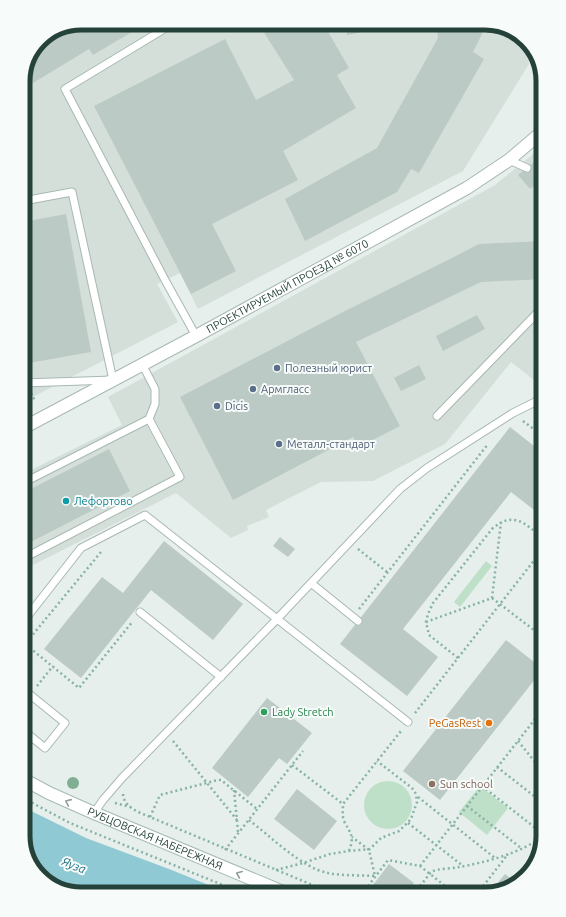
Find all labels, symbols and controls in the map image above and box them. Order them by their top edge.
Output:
street label: ПРОЕКТИРУЕМЫЙ ПРОЕЗД № 6070 [204,237,370,335]
place label: Полезный юрист [285,362,372,374]
marker: Полезный юрист [272,363,282,373]
place label: Армгласс [261,383,309,395]
marker: Армгласс [248,384,258,394]
place label: Dicis [225,400,248,412]
marker: Dicis [212,401,222,411]
place label: Металл-стандарт [287,438,375,450]
marker: Металл-стандарт [274,439,284,449]
place label: Лефортово [74,495,133,507]
marker: Лефортово [61,496,71,506]
place label: Lady Stretch [272,706,334,718]
marker: Lady Stretch [259,707,269,717]
place label: PeGasRest [429,717,482,729]
marker: PeGasRest [484,718,494,728]
place label: Sun school [440,778,493,790]
marker: Sun school [427,779,437,789]
one-way arrow [64,799,72,807]
street label: РУБЦОВСКАЯ НАБЕРЕЖНАЯ [86,805,224,872]
water label: Яуза [59,854,88,876]
one-way arrow [236,870,243,878]

